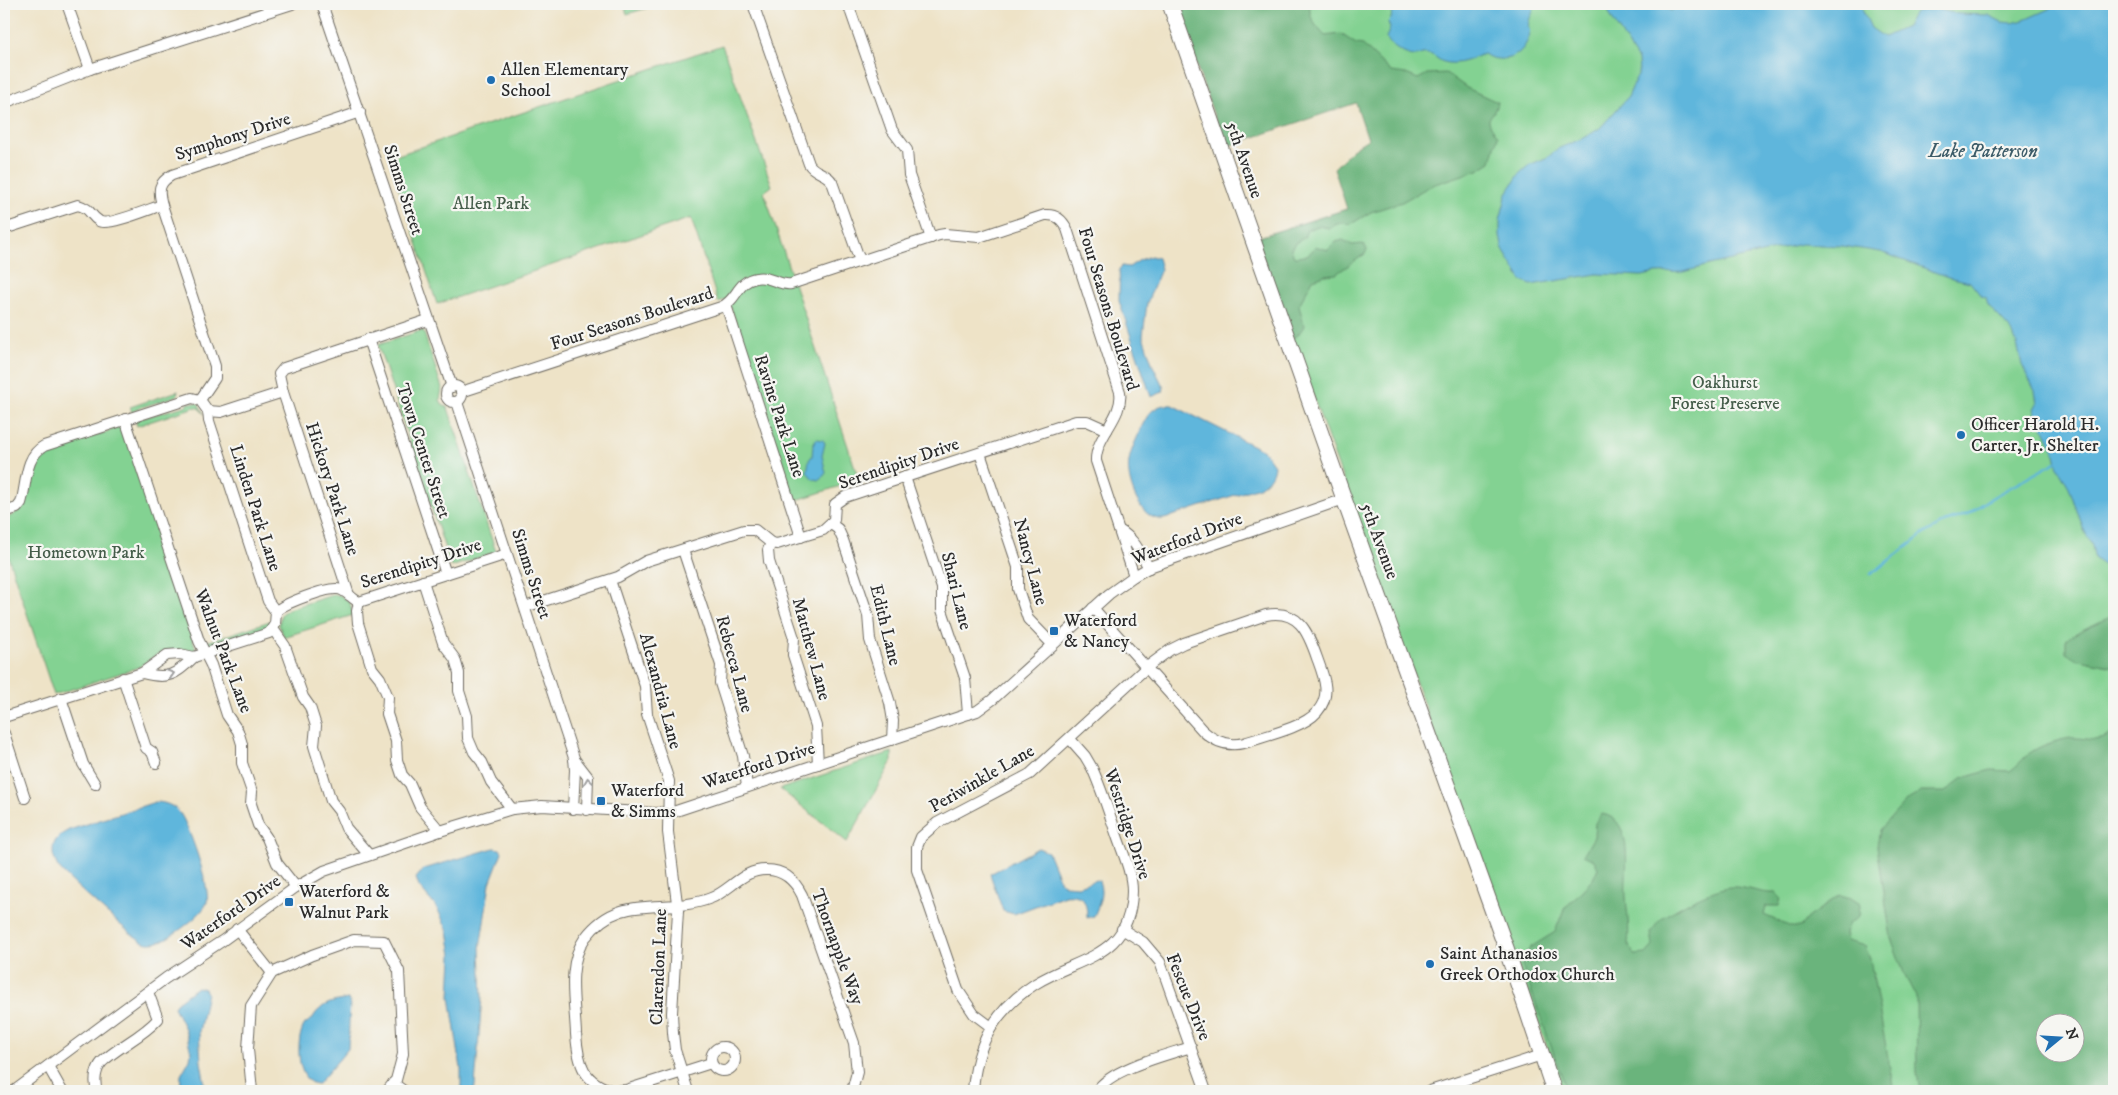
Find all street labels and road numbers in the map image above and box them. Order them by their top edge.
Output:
street label: Symphony Drive [172,108,294,166]
street label: 5th Avenue [1221,119,1267,201]
street label: Simms Street [378,142,428,238]
street label: Four Seasons Boulevard [1073,225,1143,393]
street label: Four Seasons Boulevard [548,282,716,356]
street label: Ravine Park Lane [749,352,809,480]
street label: Town Center Street [391,381,455,521]
street label: Hickory Park Lane [300,420,364,558]
street label: Serendipity Drive [836,433,962,495]
street label: Linden Park Lane [224,442,286,574]
street label: 5th Avenue [1355,500,1403,582]
street label: Waterford Drive [1128,508,1246,571]
street label: Nancy Lane [1008,516,1052,608]
street label: Simms Street [506,526,556,622]
street label: Serendipity Drive [358,534,484,594]
street label: Shari Lane [936,550,976,632]
street label: Edith Lane [864,582,906,668]
street label: Walnut Park Lane [189,585,257,716]
street label: Matthew Lane [787,595,835,703]
street label: Rebecca Lane [710,613,758,715]
street label: Alexandria Lane [634,631,686,751]
street label: Waterford Drive [699,737,818,795]
street label: Periwinkle Lane [926,740,1038,818]
street label: Westridge Drive [1098,765,1155,882]
street label: Waterford Drive [176,870,285,956]
street label: Thornapple Way [806,886,868,1008]
street label: Clarendon Lane [646,908,672,1026]
street label: Fescue Drive [1161,950,1215,1044]

